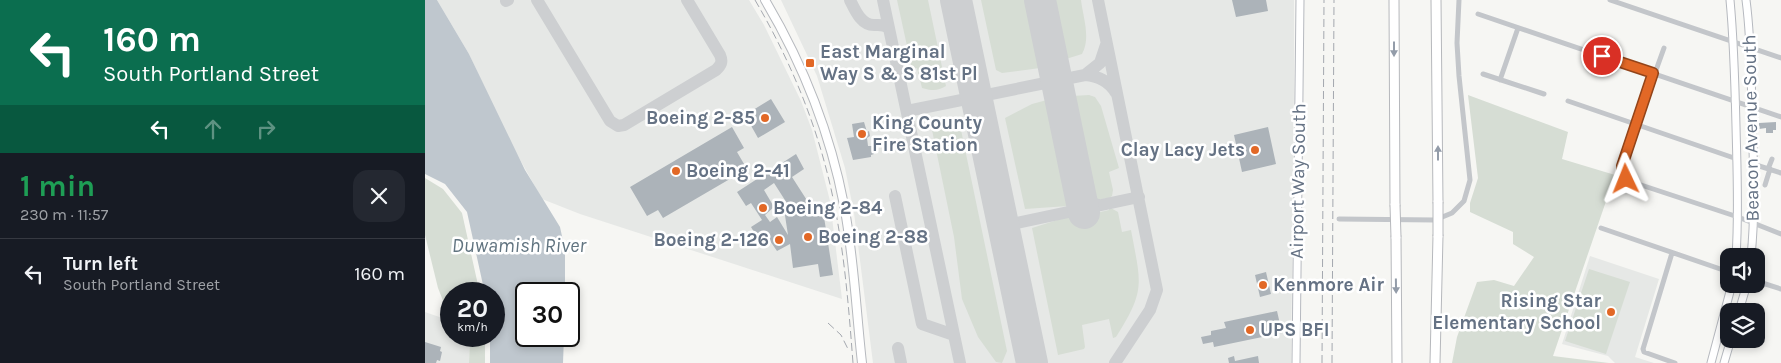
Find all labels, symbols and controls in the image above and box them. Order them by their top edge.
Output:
text: 160 m [103,19,201,60]
icon: left [20,20,85,85]
street label: Beacon Avenue South [1738,34,1764,222]
pin [1581,35,1623,77]
place label: East Marginal Way S & S 81st Pl [820,41,978,85]
one-way arrow [1390,41,1398,57]
icon: arrive [1588,42,1616,70]
marker: East Marginal Way S & S 81st Pl [804,57,816,69]
text: South Portland Street [103,61,319,87]
street label: Airport Way South [1286,103,1310,259]
place label: Boeing 2-85 [646,107,755,129]
marker: Boeing 2-85 [759,112,771,124]
place label: King County Fire Station [872,112,982,156]
icon: left [146,115,174,143]
icon: ahead [199,115,227,143]
icon: right [252,115,280,143]
marker: King County Fire Station [856,128,868,140]
place label: Clay Lacy Jets [1121,139,1245,161]
marker: Clay Lacy Jets [1249,144,1261,156]
one-way arrow [1434,145,1442,161]
position arrow [1599,152,1651,204]
place label: Boeing 2-41 [686,160,790,182]
marker: Boeing 2-41 [670,165,682,177]
text: 1 min [20,168,95,204]
button: close [353,170,405,222]
place label: Boeing 2-84 [773,197,883,219]
marker: Boeing 2-84 [757,202,769,214]
text: 230 m · 11:57 [20,205,108,224]
place label: Boeing 2-88 [818,226,928,248]
place label: Boeing 2-126 [654,229,769,251]
marker: Boeing 2-88 [802,231,814,243]
water label: Duwamish River [452,234,587,257]
marker: Boeing 2-126 [773,234,785,246]
map controls [1720,248,1765,348]
button: sound [1720,248,1765,293]
text: Turn left [63,253,138,275]
icon: left [20,260,48,288]
text: 160 m [354,263,405,285]
place label: Kenmore Air [1273,274,1385,296]
text: South Portland Street [63,275,220,294]
one-way arrow [1392,278,1400,294]
marker: Kenmore Air [1257,279,1269,291]
speed limit sign: 30 [515,282,580,347]
place label: Rising Star Elementary School [1432,290,1602,334]
text: 20 [457,294,488,323]
button: layers [1720,303,1765,348]
marker: Rising Star Elementary School [1605,306,1617,318]
place label: UPS BFI [1260,319,1330,341]
text: km/h [457,320,488,334]
marker: UPS BFI [1244,324,1256,336]

